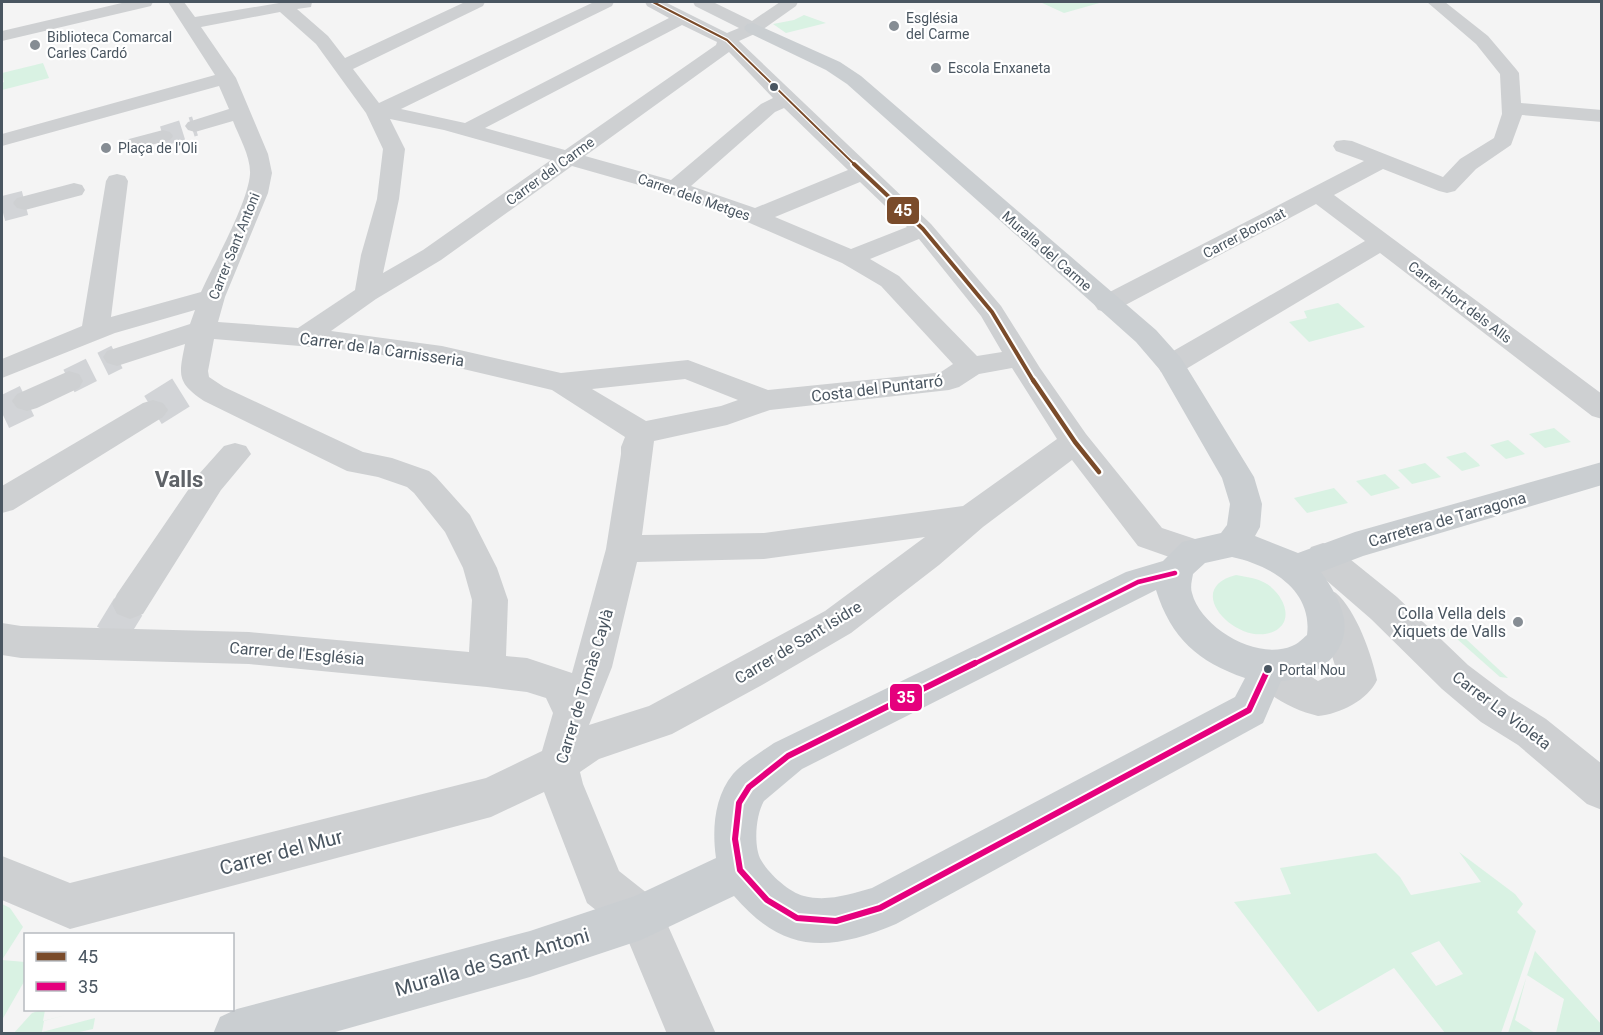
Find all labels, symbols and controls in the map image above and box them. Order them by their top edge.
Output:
place label: Església del Carme [906,10,969,42]
marker: Església del Carme [887,19,901,33]
place label: Biblioteca Comarcal Carles Cardó [47,29,172,61]
marker: Biblioteca Comarcal Carles Cardó [28,38,42,52]
place label: Escola Enxaneta [948,60,1051,76]
marker: Escola Enxaneta [929,61,943,75]
unlabelled marker [768,81,780,93]
street label: Carrer del Carme [503,134,597,208]
place label: Plaça de l'Oli [118,140,197,156]
marker: Plaça de l'Oli [99,141,113,155]
street label: Carrer dels Metges [636,170,752,224]
street label: Carrer Sant Antoni [205,190,263,302]
line badge: 45 [886,196,920,225]
text: 45 [894,201,912,220]
street label: Carrer Boronat [1200,204,1288,261]
street label: Muralla del Carme [999,208,1095,294]
street label: Carrer Hort dels Alls [1405,258,1515,346]
street label: Carrer de la Carnisseria [298,329,465,370]
street label: Costa del Puntarró [810,371,944,406]
district label: Valls [155,467,203,492]
street label: Carretera de Tarragona [1366,488,1528,551]
street label: Carrer de Sant Isidre [731,597,865,688]
place label: Colla Vella dels Xiquets de Valls [1392,604,1506,641]
street label: Carrer de Tomàs Caylà [552,606,617,766]
marker: Colla Vella dels Xiquets de Valls [1511,615,1525,629]
street label: Carrer de l'Església [229,638,365,669]
place label: Portal Nou [1279,662,1346,678]
marker: Portal Nou [1262,663,1274,675]
street label: Carrer La Violeta [1449,667,1555,754]
line badge: 35 [889,683,923,712]
text: 35 [897,688,915,707]
street label: Carrer del Mur [217,824,345,880]
street label: Muralla de Sant Antoni [392,923,592,1001]
legend [24,933,234,1011]
text: 45 [78,946,98,967]
text: 35 [78,976,98,997]

